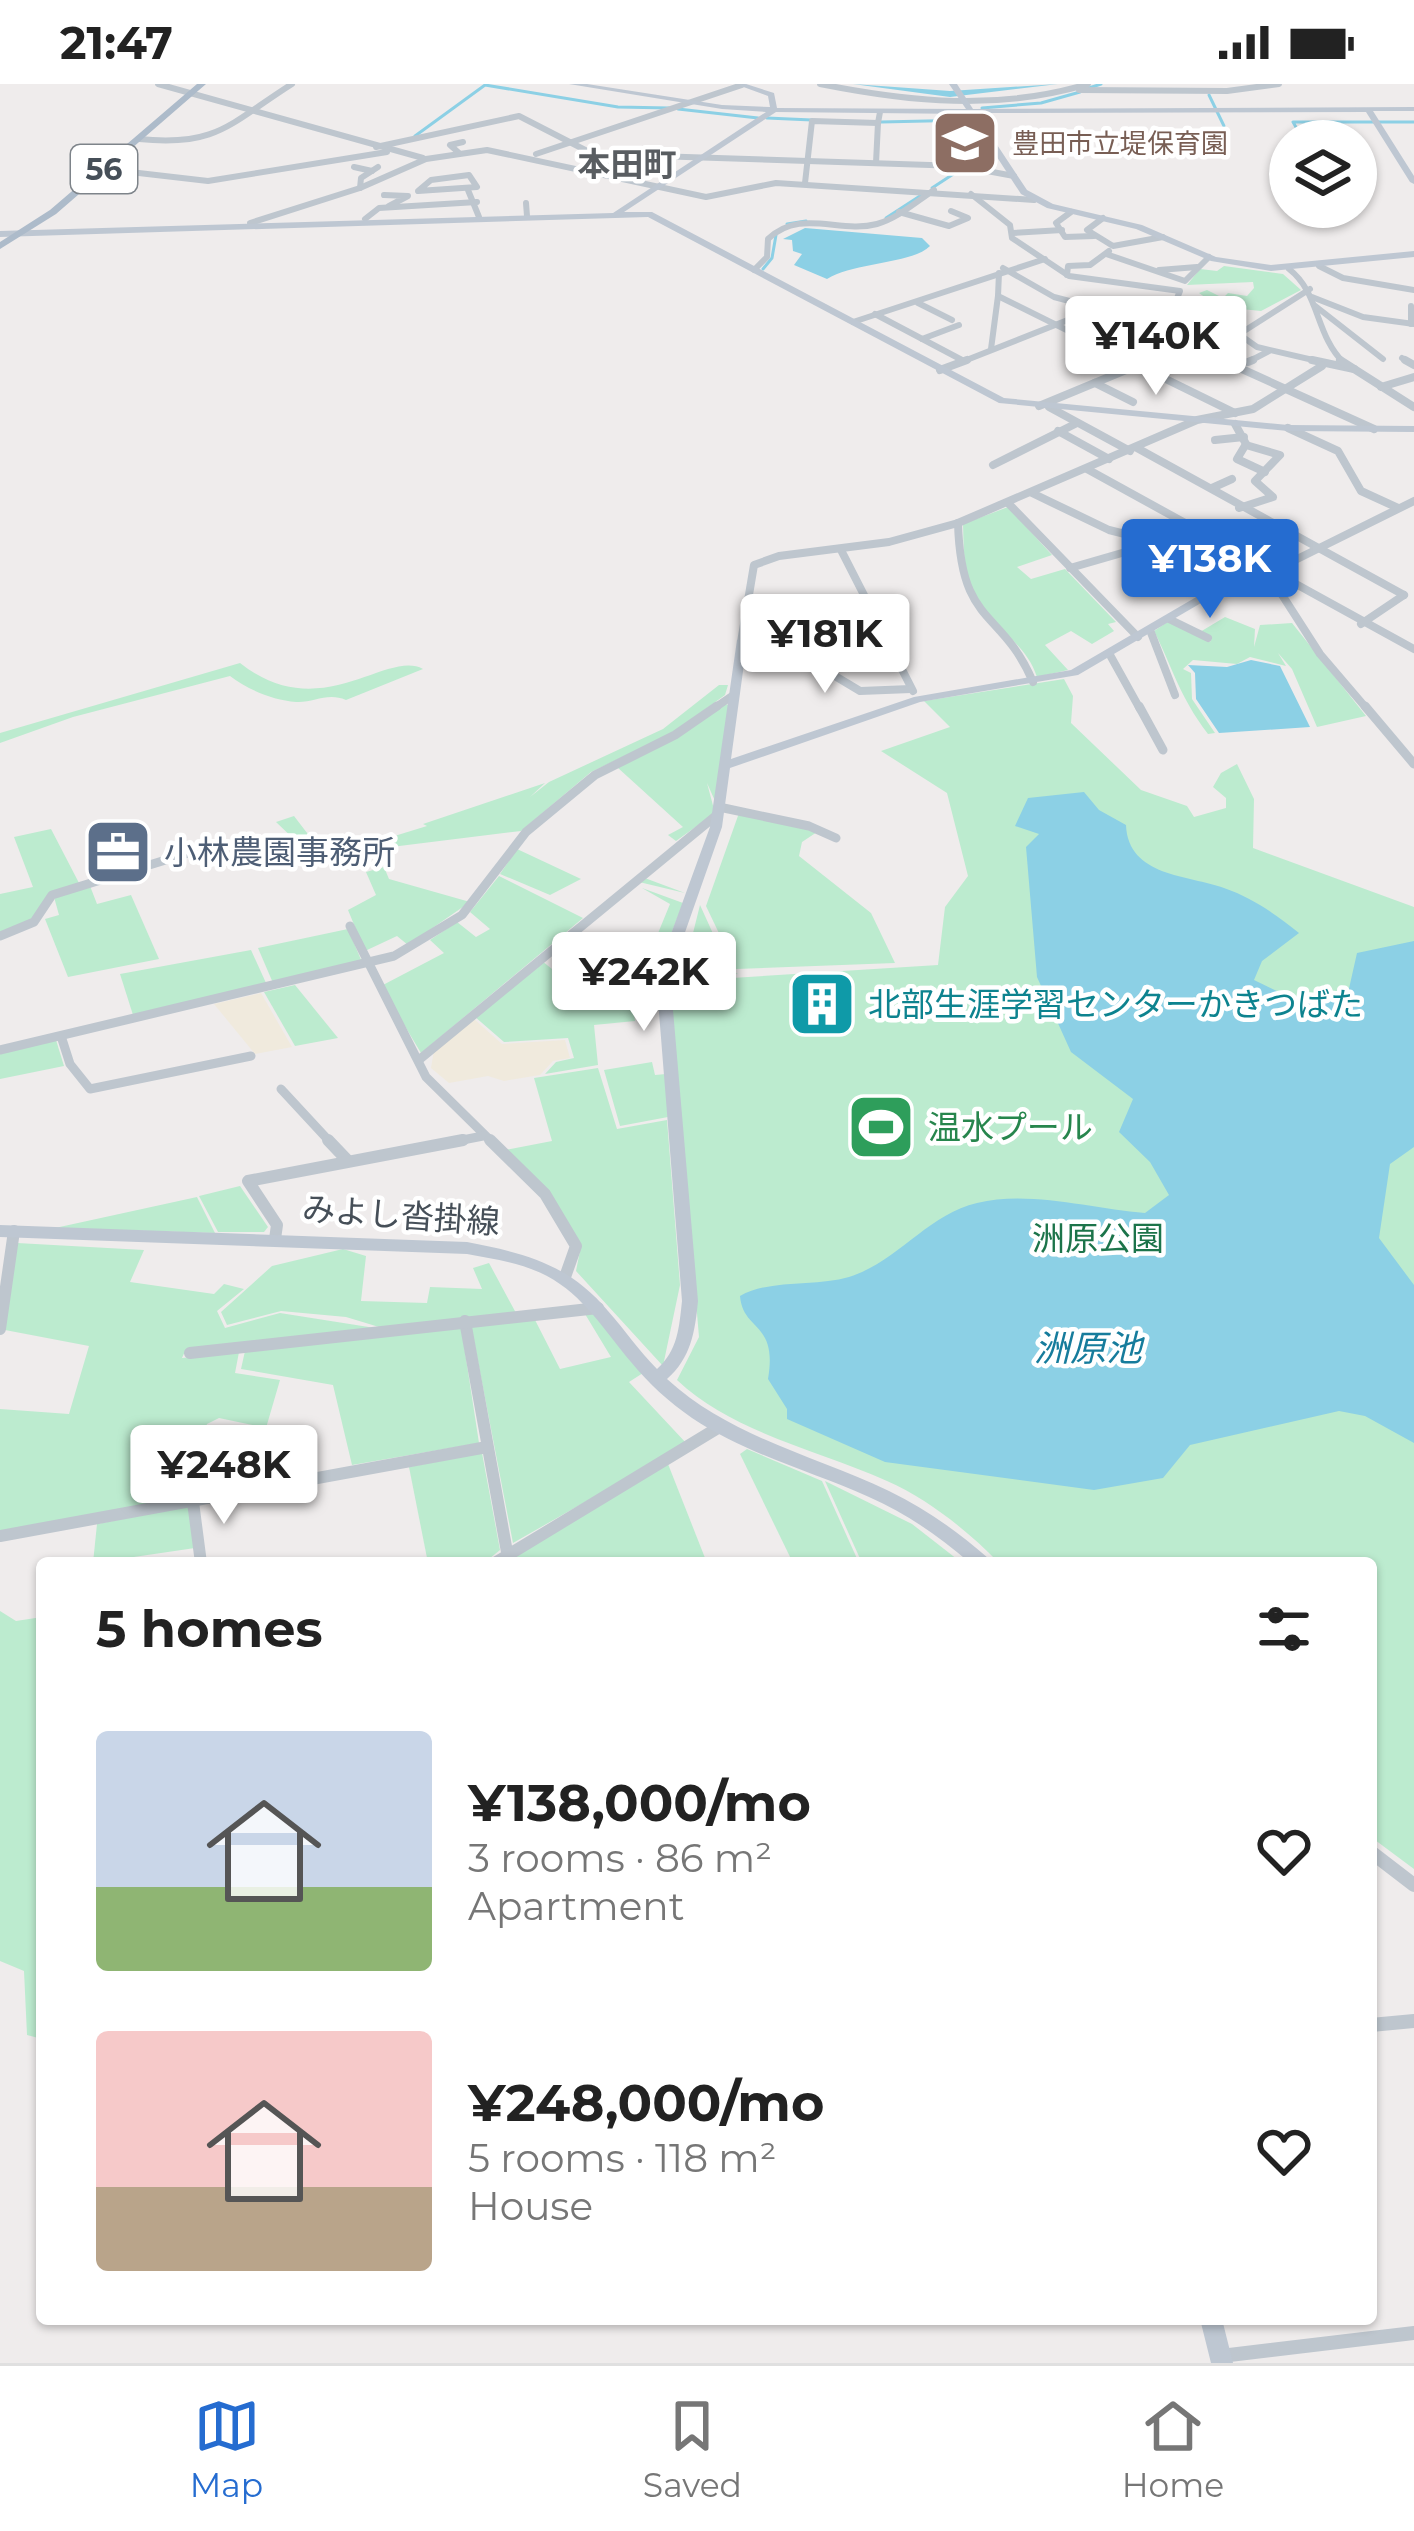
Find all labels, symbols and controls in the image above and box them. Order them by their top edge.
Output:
text: 21:47 [60,15,173,70]
school or university icon: 豊田市立堤保育園 [930,108,1000,178]
map controls [1269,120,1377,228]
button: layers [1269,120,1377,228]
place label: 豊田市立堤保育園 [1012,127,1228,160]
district label: 本田町 [578,144,677,184]
road number: 56 [71,145,137,193]
pin: ¥140K [1072,296,1240,398]
text: ¥140K [1092,311,1220,359]
pin: ¥138K [1126,519,1294,621]
text: ¥138K [1149,534,1271,582]
pin: ¥181K [741,594,909,696]
text: ¥181K [767,609,883,657]
office icon: 小林農園事務所 [83,817,153,887]
place label: 小林農園事務所 [164,832,395,872]
pin: ¥242K [560,932,728,1034]
text: ¥242K [579,947,709,995]
building icon: 北部生涯学習センターかきつばた [787,969,857,1039]
place label: 北部生涯学習センターかきつばた [868,984,1363,1024]
sports icon: 温水プール [846,1092,916,1162]
place label: 温水プール [928,1107,1093,1147]
street label: みよし沓掛線 [301,1188,501,1242]
park label: 洲原公園 [1032,1218,1164,1258]
water label: 洲原池 [1034,1326,1145,1370]
pin: ¥248K [140,1425,308,1527]
text: ¥248K [157,1440,291,1488]
icon: filters [1251,1596,1317,1662]
text: 5 homes [96,1598,323,1660]
text: ¥138,000/mo [468,1772,811,1834]
icon: home [192,1779,336,1923]
icon: heart [1251,1818,1317,1884]
text: 3 rooms · 86 m² [468,1834,772,1882]
text: Apartment [468,1882,684,1930]
text: ¥248,000/mo [468,2072,824,2134]
icon: home [192,2079,336,2223]
icon: heart [1251,2118,1317,2184]
text: 5 rooms · 118 m² [468,2134,776,2182]
text: House [468,2182,593,2230]
tab: Map [190,2393,263,2505]
tab: Saved [643,2393,742,2505]
tab: Home [1122,2393,1224,2505]

